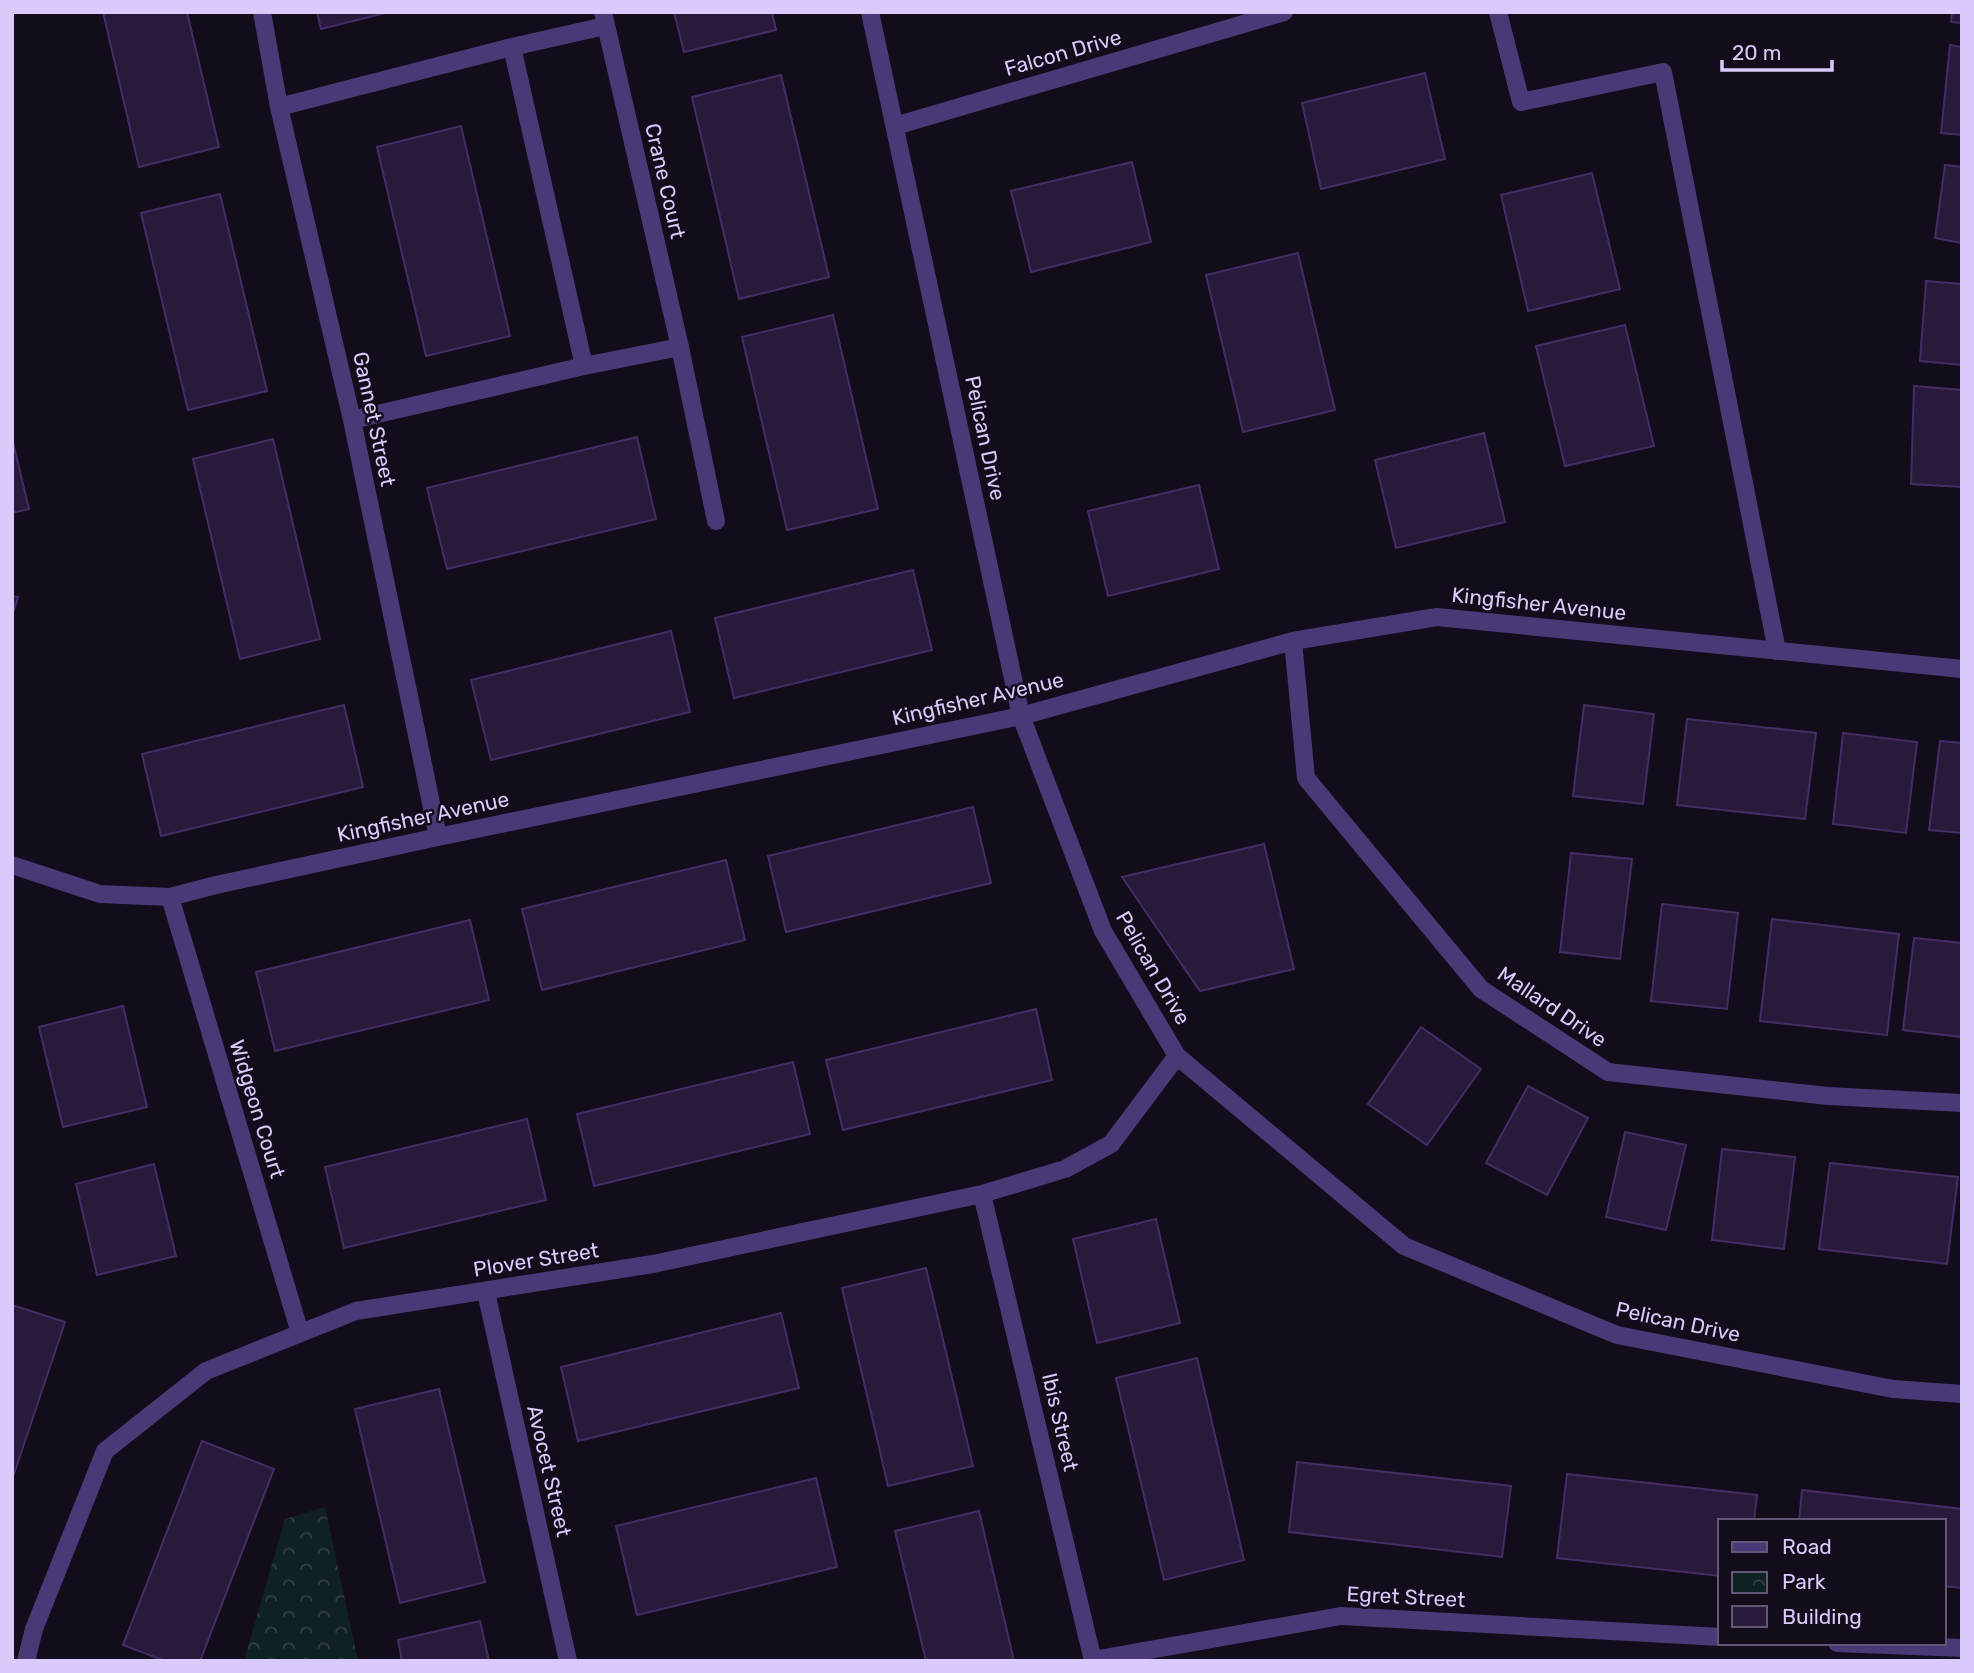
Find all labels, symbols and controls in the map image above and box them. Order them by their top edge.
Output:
street label: Falcon Drive [1002,24,1124,81]
scale bar [1722,28,1832,72]
text: 20 m [1732,40,1781,65]
street label: Crane Court [640,121,691,241]
street label: Gannet Street [348,349,401,489]
street label: Pelican Drive [960,373,1011,503]
street label: Kingfisher Avenue [1451,582,1628,625]
street label: Kingfisher Avenue [890,667,1066,730]
street label: Kingfisher Avenue [335,786,511,847]
street label: Pelican Drive [1111,907,1196,1029]
street label: Mallard Drive [1493,961,1611,1052]
street label: Widgeon Court [225,1037,290,1181]
street label: Plover Street [471,1237,600,1282]
street label: Pelican Drive [1613,1296,1743,1347]
street label: Ibis Street [1037,1370,1084,1473]
street label: Avocet Street [522,1403,577,1539]
legend [1718,1519,1946,1645]
text: Road [1782,1534,1832,1559]
text: Park [1782,1569,1826,1594]
street label: Egret Street [1346,1581,1466,1612]
text: Building [1782,1604,1862,1629]

